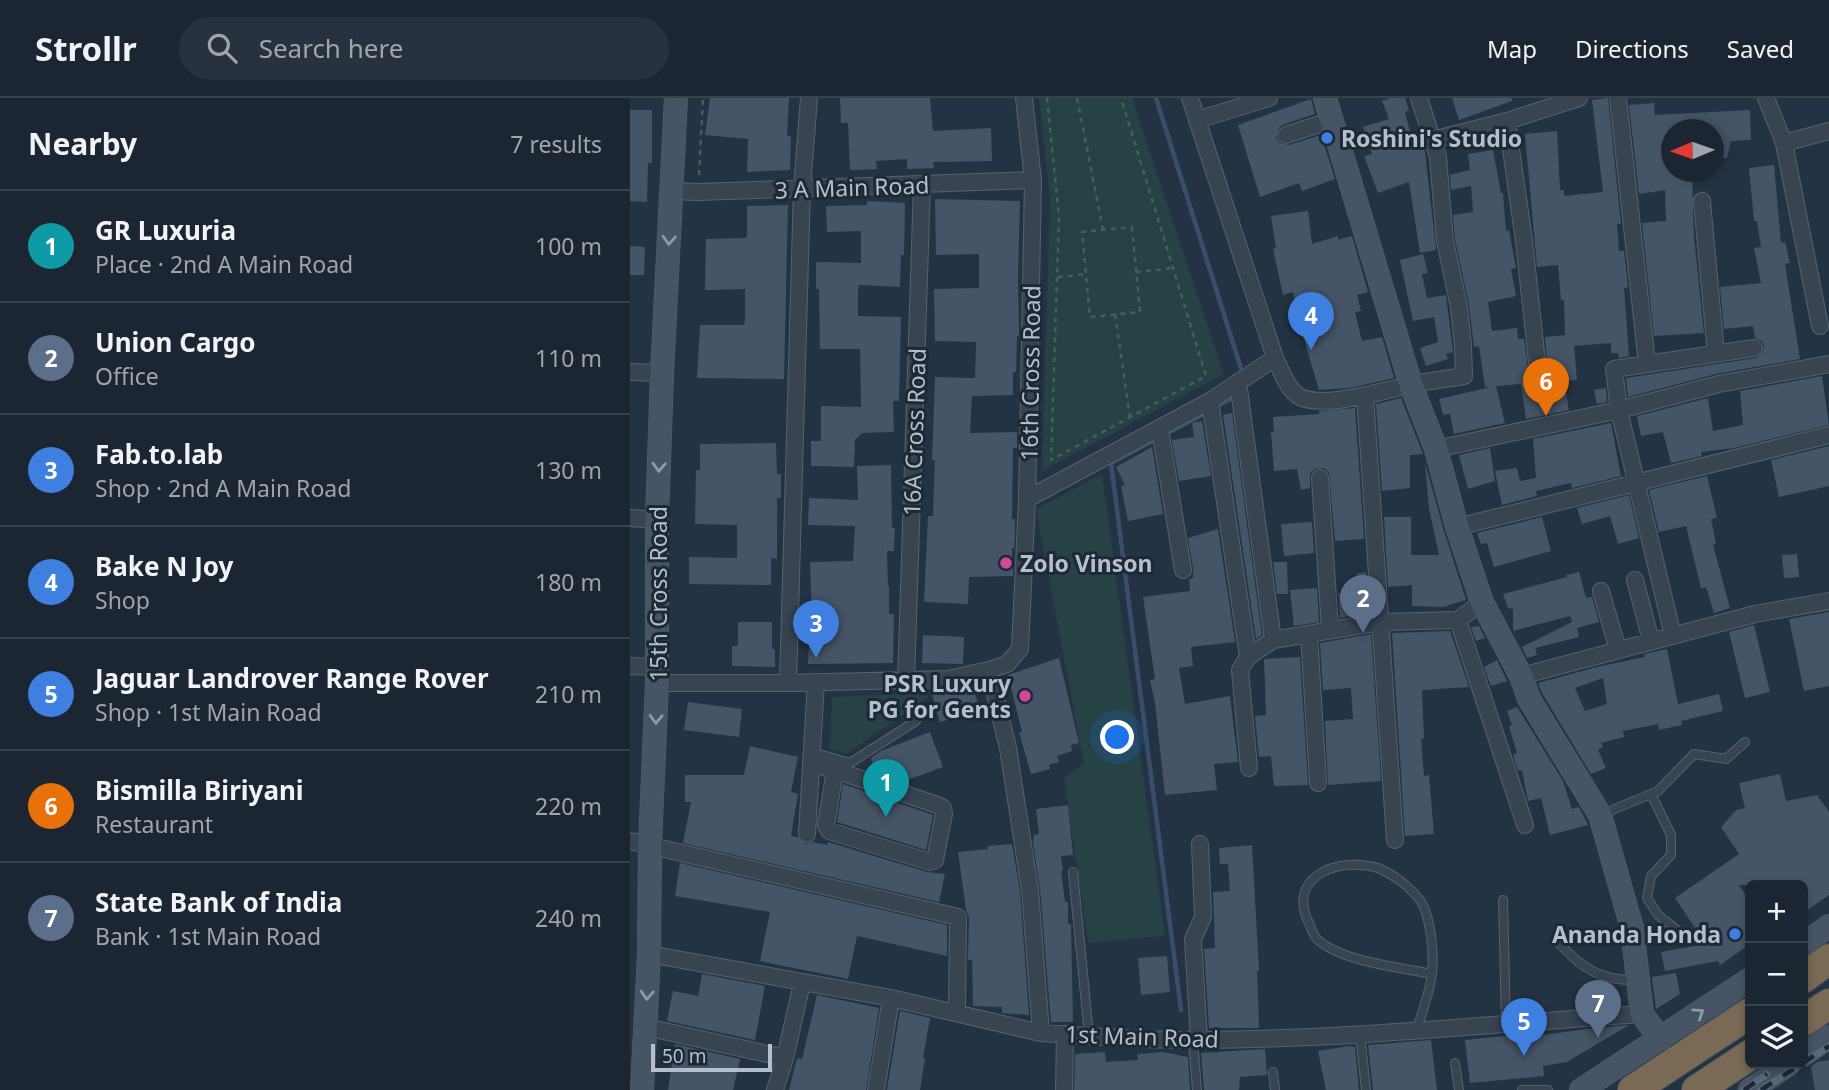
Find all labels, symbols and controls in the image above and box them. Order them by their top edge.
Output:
search box [179,17,669,80]
text: Strollr [35,26,137,71]
icon: search [203,29,241,67]
text: Search here [259,30,403,66]
text: Map [1487,32,1537,65]
text: Directions [1575,32,1689,65]
text: Saved [1727,32,1794,65]
north arrow [1661,119,1724,182]
place label: Roshini's Studio [1341,122,1522,154]
text: Nearby [28,123,137,164]
text: 7 results [510,128,602,160]
marker: Roshini's Studio [1319,130,1335,146]
street label: 3 A Main Road [774,168,930,206]
text: GR Luxuria [95,212,236,248]
text: 1 [44,230,58,262]
text: 100 m [535,230,602,262]
one-way arrow [661,234,676,245]
text: Place · 2nd A Main Road [95,248,353,280]
street label: 16th Cross Road [1012,285,1048,461]
pin: 4 [1288,292,1334,350]
text: Union Cargo [95,324,256,360]
text: 2 [44,342,58,374]
text: 110 m [535,342,602,374]
street label: 16A Cross Road [895,348,933,516]
pin: 6 [1523,358,1569,416]
text: Office [95,360,159,392]
text: Fab.to.lab [95,436,223,472]
text: 3 [44,454,58,486]
text: 130 m [535,454,602,486]
one-way arrow [652,462,667,473]
text: Shop · 2nd A Main Road [95,472,351,504]
street label: 15th Cross Road [642,506,674,682]
place label: Zolo Vinson [1020,547,1153,579]
text: Bake N Joy [95,548,233,584]
marker: Zolo Vinson [998,555,1014,571]
text: 4 [44,566,58,598]
text: 180 m [535,566,602,598]
pin: 2 [1340,575,1386,633]
text: Shop [95,584,150,616]
pin: 3 [793,600,839,658]
text: Jaguar Landrover Range Rover [95,660,489,696]
place label: PSR Luxury PG for Gents [868,667,1012,725]
text: 5 [44,678,58,710]
text: 210 m [535,678,602,710]
marker: PSR Luxury PG for Gents [1017,688,1033,704]
text: Shop · 1st Main Road [95,696,322,728]
one-way arrow [648,714,663,725]
your location [1100,720,1134,754]
pin: 1 [863,759,909,817]
text: Bismilla Biriyani [95,772,304,808]
text: 6 [44,790,58,822]
text: 220 m [535,790,602,822]
text: Restaurant [95,808,213,840]
map controls [1745,880,1808,1069]
button: + [1745,880,1808,943]
text: State Bank of India [95,884,342,920]
text: 7 [44,902,58,934]
text: 240 m [535,902,602,934]
place label: Ananda Honda [1552,918,1721,950]
text: Bank · 1st Main Road [95,920,321,952]
marker: Ananda Honda [1727,926,1743,942]
button: − [1745,943,1808,1006]
pin: 7 [1575,980,1621,1038]
one-way arrow [640,990,655,1001]
pin: 5 [1501,998,1547,1056]
button: layers [1745,1006,1808,1069]
one-way arrow [1692,1008,1705,1021]
street label: 1st Main Road [1065,1017,1219,1055]
scale bar [651,1041,772,1073]
text: 50 m [662,1043,706,1069]

